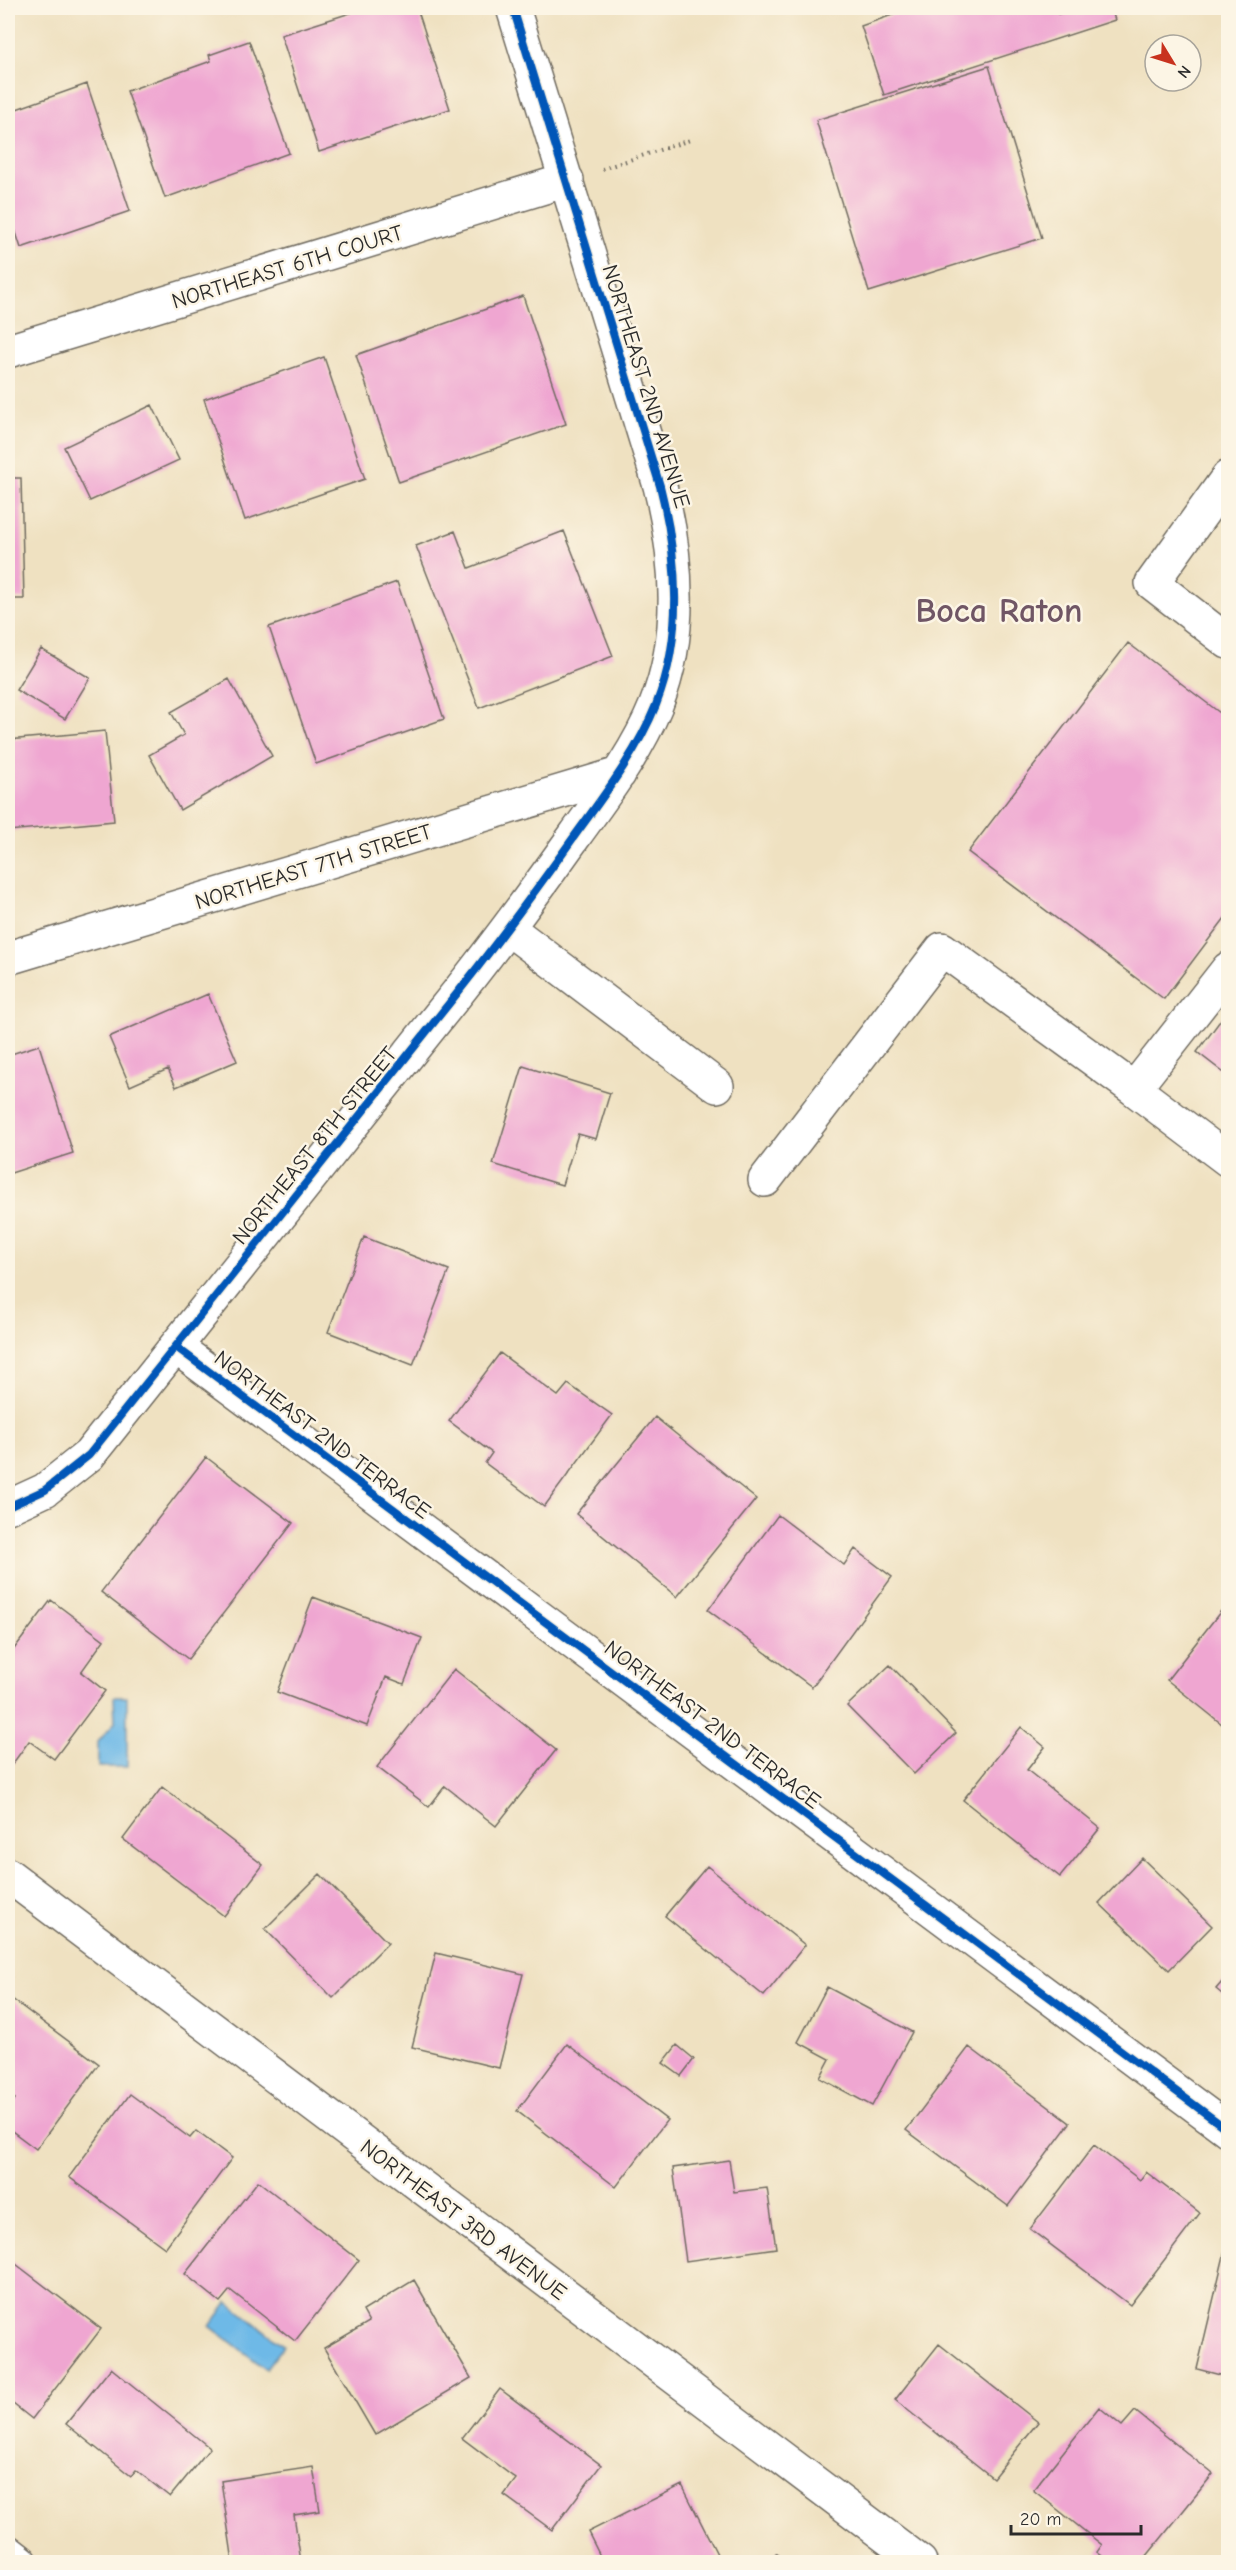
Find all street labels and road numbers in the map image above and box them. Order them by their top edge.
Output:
street label: NORTHEAST 6TH COURT [169,219,406,315]
street label: NORTHEAST 2ND AVENUE [597,261,695,511]
street label: NORTHEAST 7TH STREET [192,818,435,915]
street label: NORTHEAST 8TH STREET [227,1041,403,1250]
street label: NORTHEAST 2ND TERRACE [209,1345,436,1525]
street label: NORTHEAST 2ND TERRACE [599,1635,826,1815]
street label: NORTHEAST 3RD AVENUE [355,2134,572,2306]

